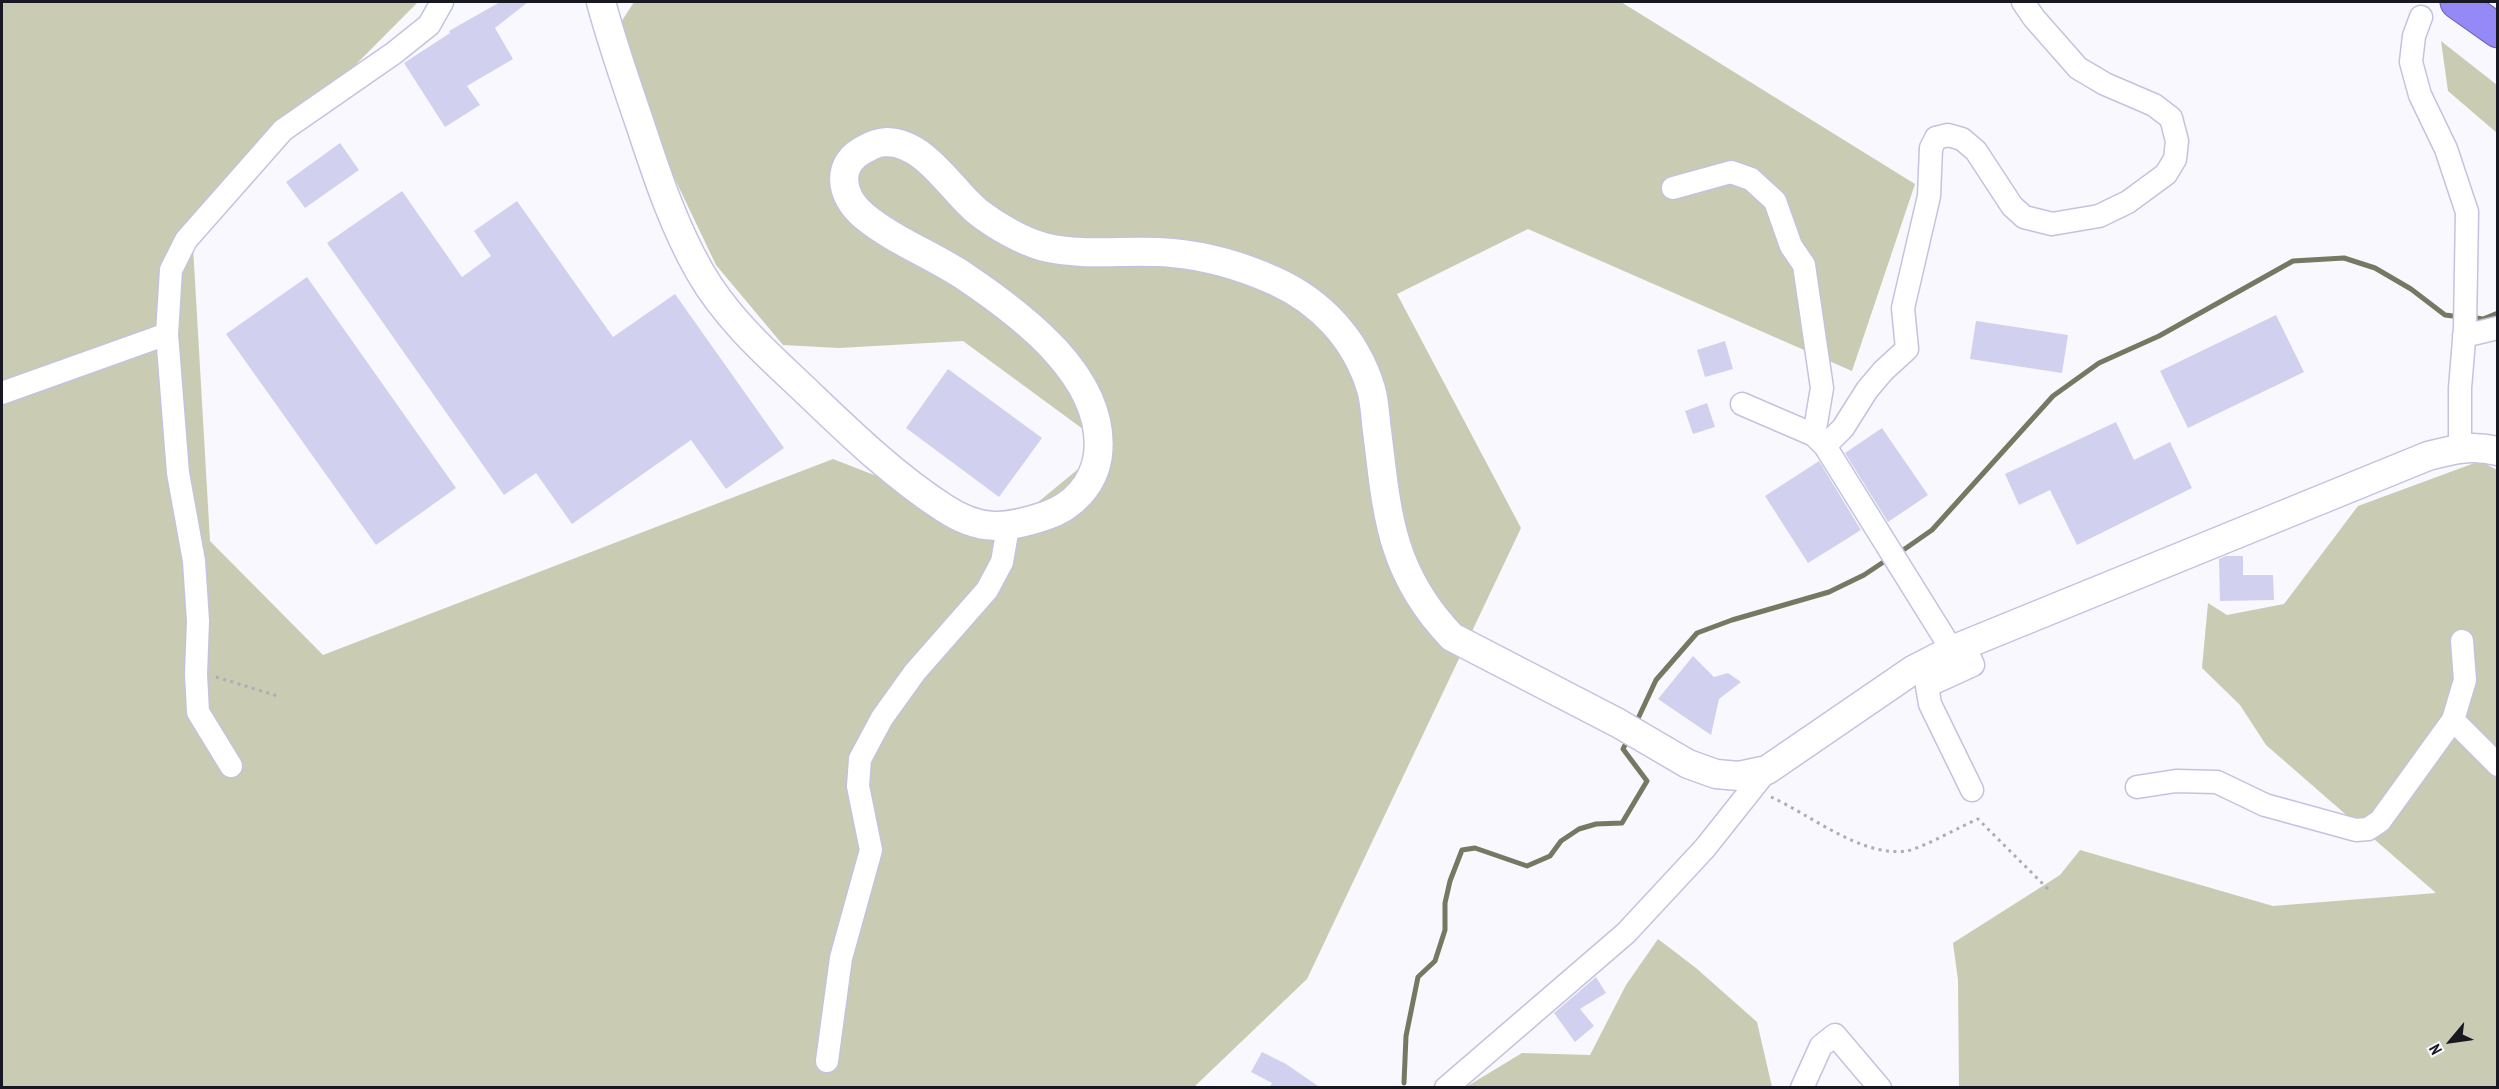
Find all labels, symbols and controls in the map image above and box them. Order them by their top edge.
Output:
north arrow [2421,1011,2481,1071]
text: N [2424,1041,2446,1058]

